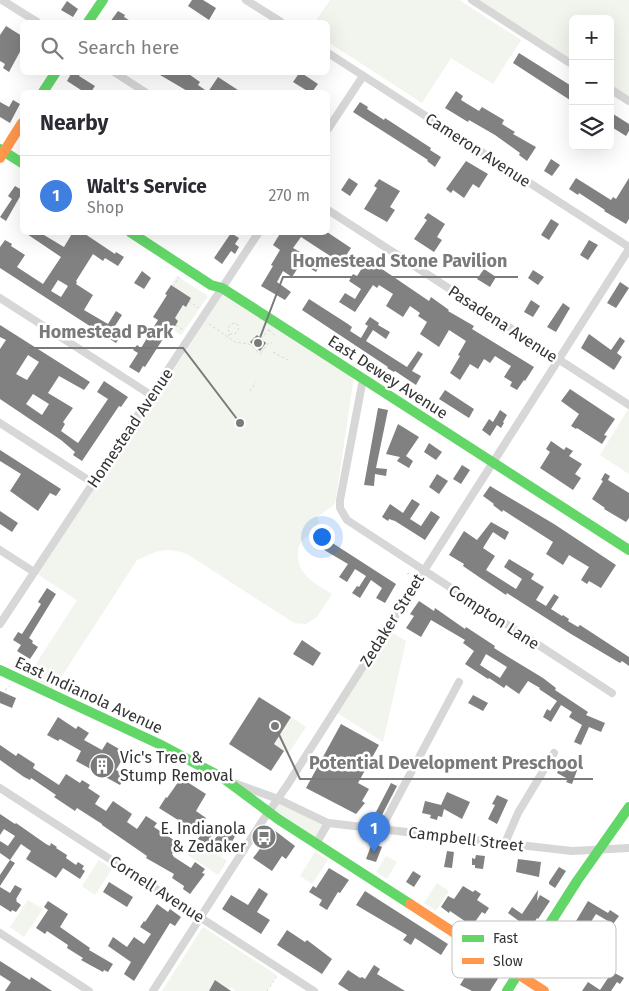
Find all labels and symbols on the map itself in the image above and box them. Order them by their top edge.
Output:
street label: Cameron Avenue [422,109,534,191]
callout: Homestead Stone Pavilion [283,244,518,277]
text: Homestead Stone Pavilion [293,250,507,272]
street label: Pasadena Avenue [445,282,561,366]
callout: Homestead Park [28,315,183,348]
text: Homestead Park [39,321,174,343]
street label: East Dewey Avenue [325,331,451,423]
street label: Homestead Avenue [83,365,177,491]
your location [309,524,335,550]
street label: Zedaker Street [356,570,428,670]
street label: Compton Lane [445,581,543,653]
street label: East Indianola Avenue [12,652,166,738]
callout: Potential Development Preschool [300,746,593,779]
place label: Vic's Tree & Stump Removal [120,748,234,785]
text: Potential Development Preschool [309,752,584,774]
building icon: Vic's Tree & Stump Removal [89,753,115,779]
pin: 1 [358,812,390,853]
place label: E. Indianola & Zedaker [160,819,247,856]
street label: Campbell Street [407,823,525,856]
bus stop icon: E. Indianola & Zedaker [251,824,277,850]
street label: Cornell Avenue [106,851,208,927]
legend [452,921,616,978]
text: Fast [493,930,519,947]
text: Slow [493,953,523,970]

